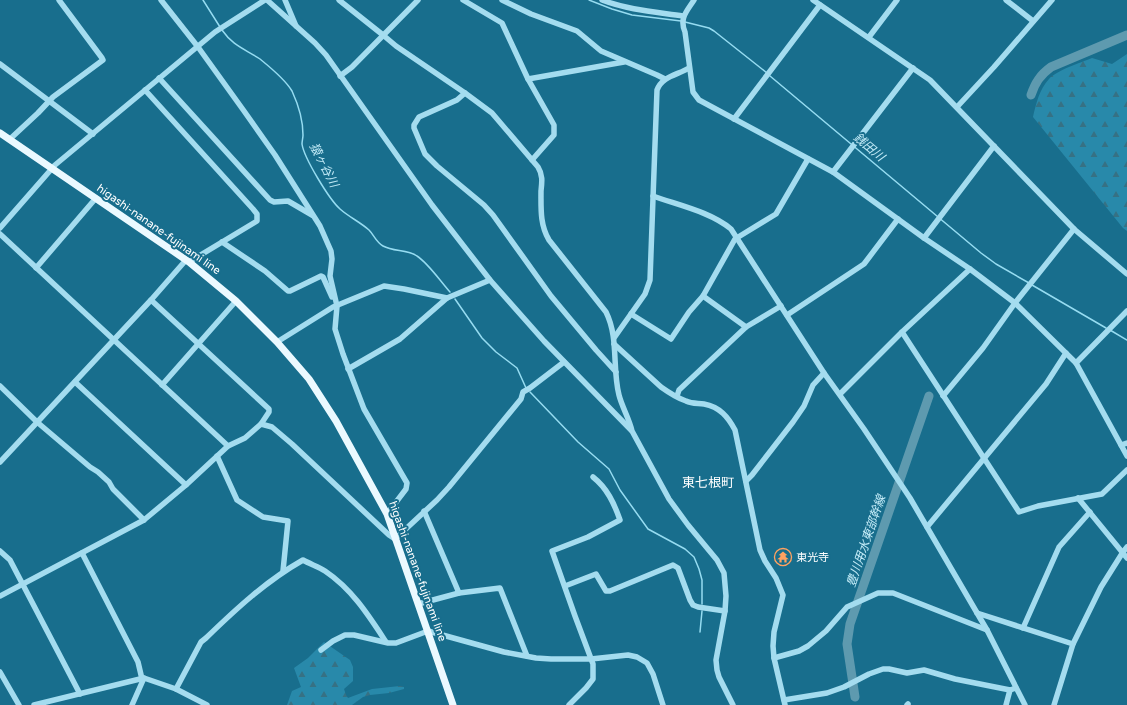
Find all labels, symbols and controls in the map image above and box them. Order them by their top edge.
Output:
water label: 銭田川 [851,130,889,165]
water label: 猿ヶ谷川 [307,140,342,191]
street label: higashi-nanane-fujinami line [94,182,223,277]
district label: 東七根町 [682,475,734,491]
water label: 豊川用水東部幹線 [844,491,889,589]
street label: higashi-nanane-fujinami line [386,499,449,643]
temple icon: 東光寺 [773,547,793,567]
place label: 東光寺 [796,551,829,564]

